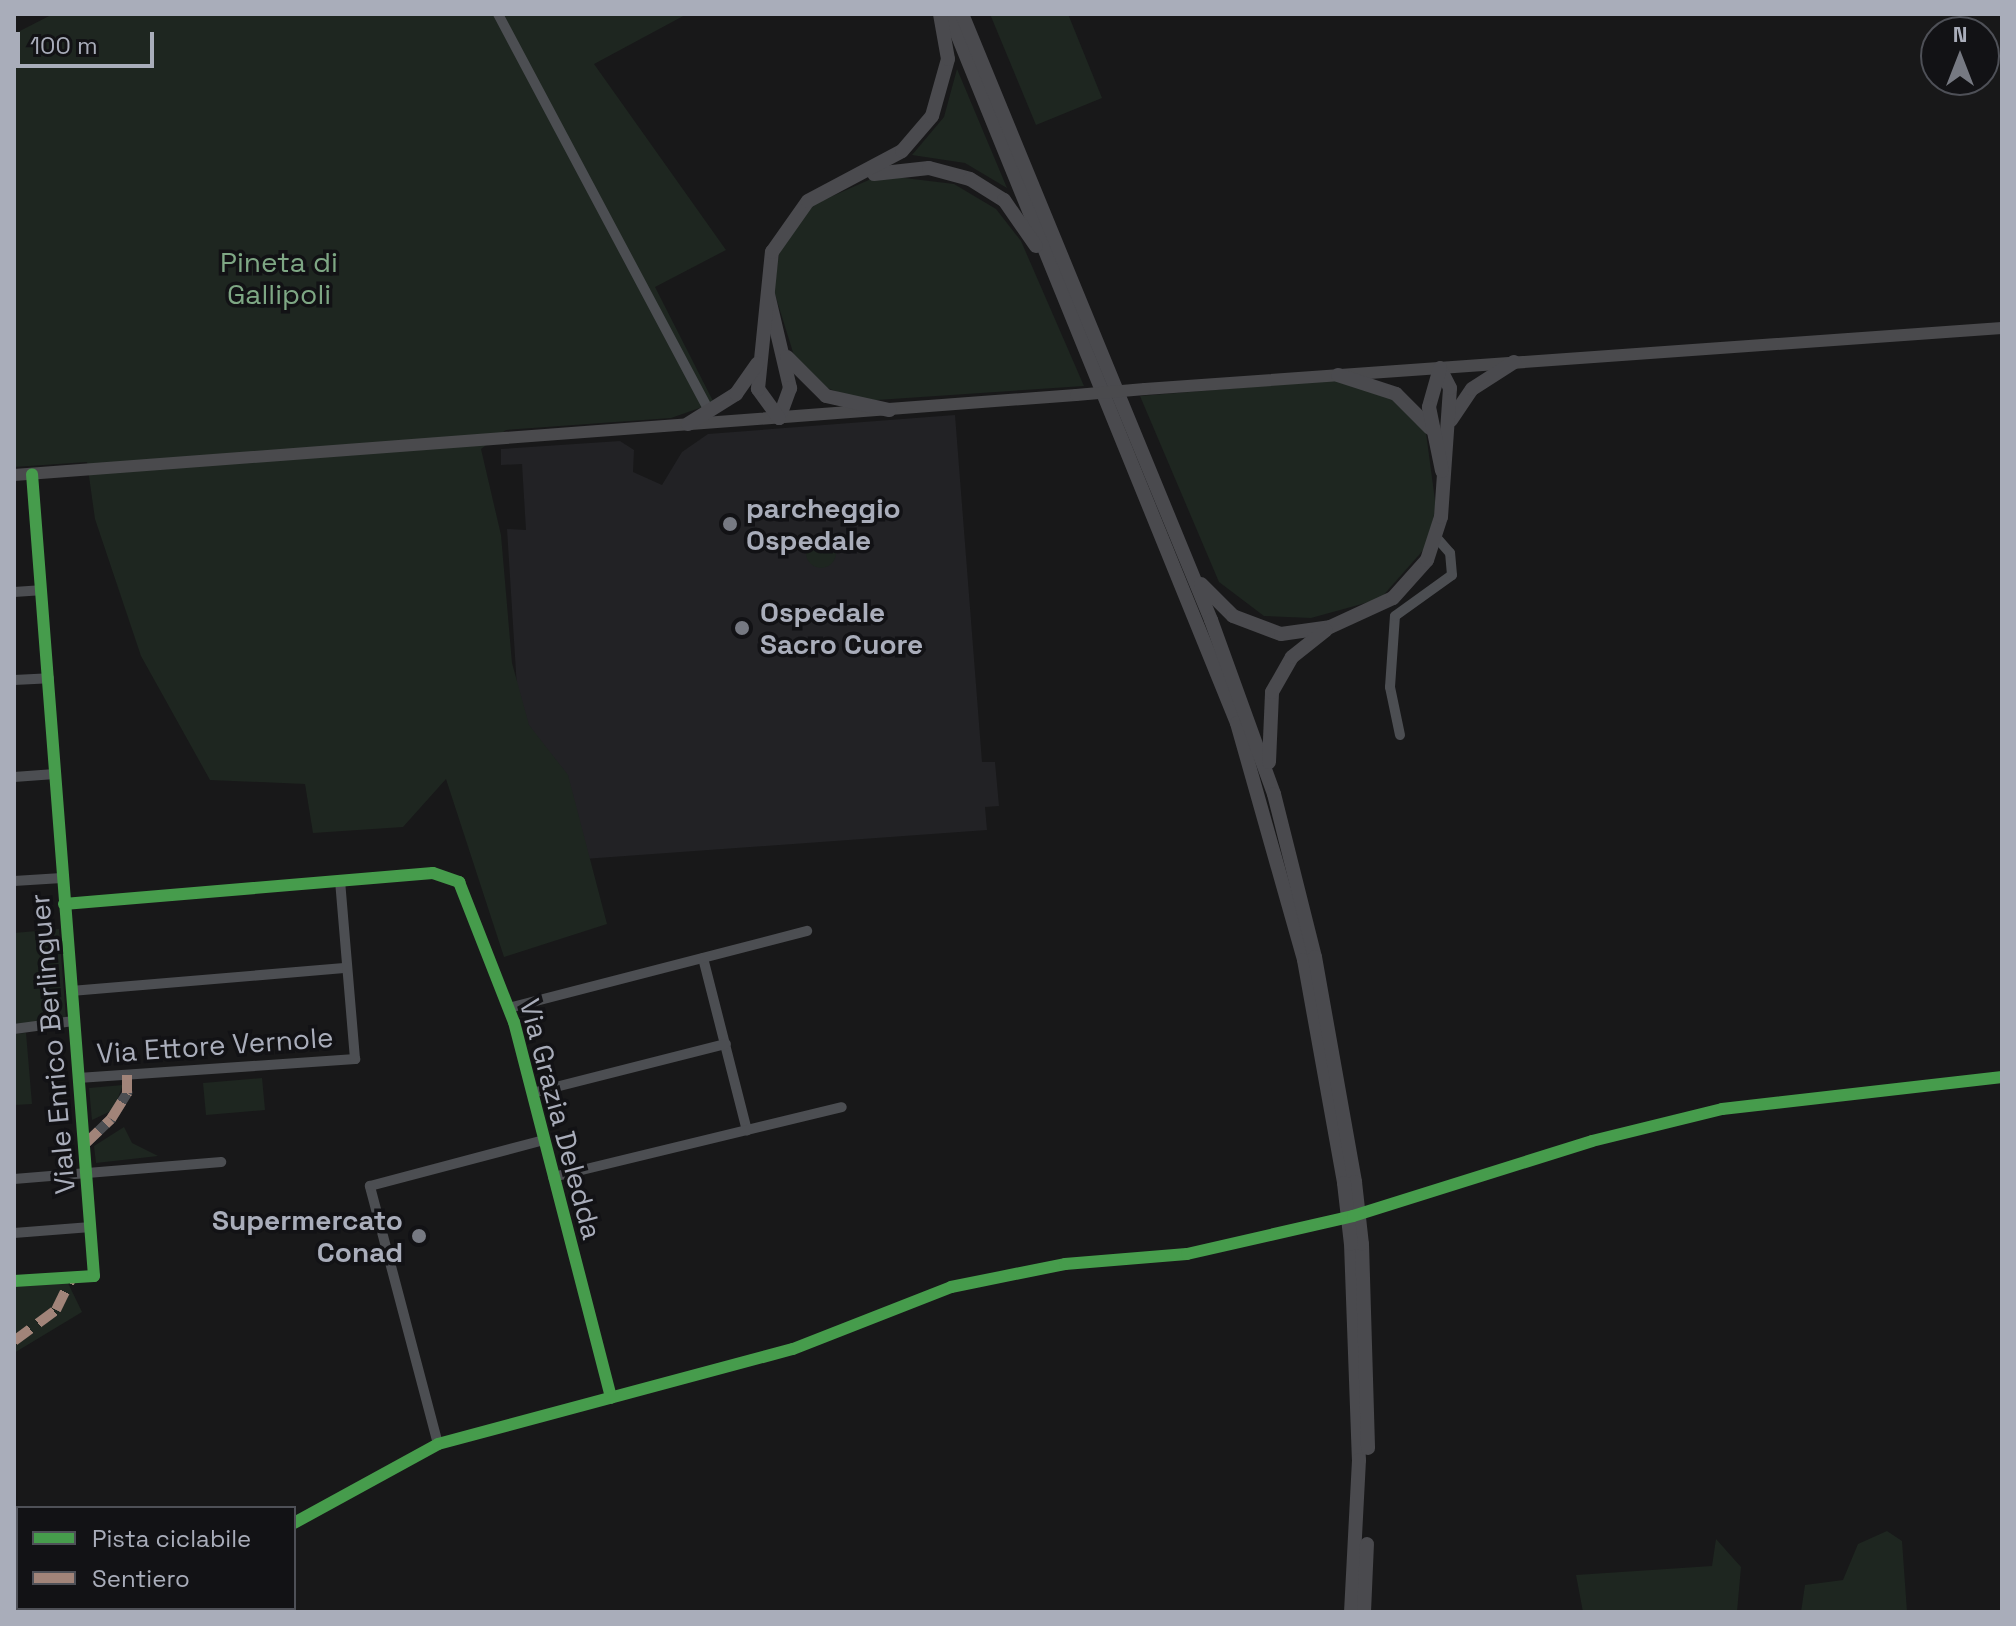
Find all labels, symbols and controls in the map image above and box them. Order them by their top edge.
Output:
scale bar [20,16,158,66]
north arrow [1920,16,2000,96]
text: N [1953,20,1967,48]
text: 100 m [30,30,98,61]
park label: Pineta di Gallipoli [220,245,338,311]
place label: parcheggio Ospedale [746,491,901,557]
marker: parcheggio Ospedale [721,515,739,533]
place label: Ospedale Sacro Cuore [760,595,923,661]
marker: Ospedale Sacro Cuore [731,617,753,639]
street label: Viale Enrico Berlinguer [22,892,82,1196]
street label: Via Grazia Deledda [513,995,609,1243]
street label: Via Ettore Vernole [95,1020,335,1070]
place label: Supermercato Conad [212,1203,403,1269]
marker: Supermercato Conad [410,1227,428,1245]
legend [16,1506,296,1610]
text: Pista ciclabile [92,1523,251,1554]
text: Sentiero [92,1563,190,1594]

